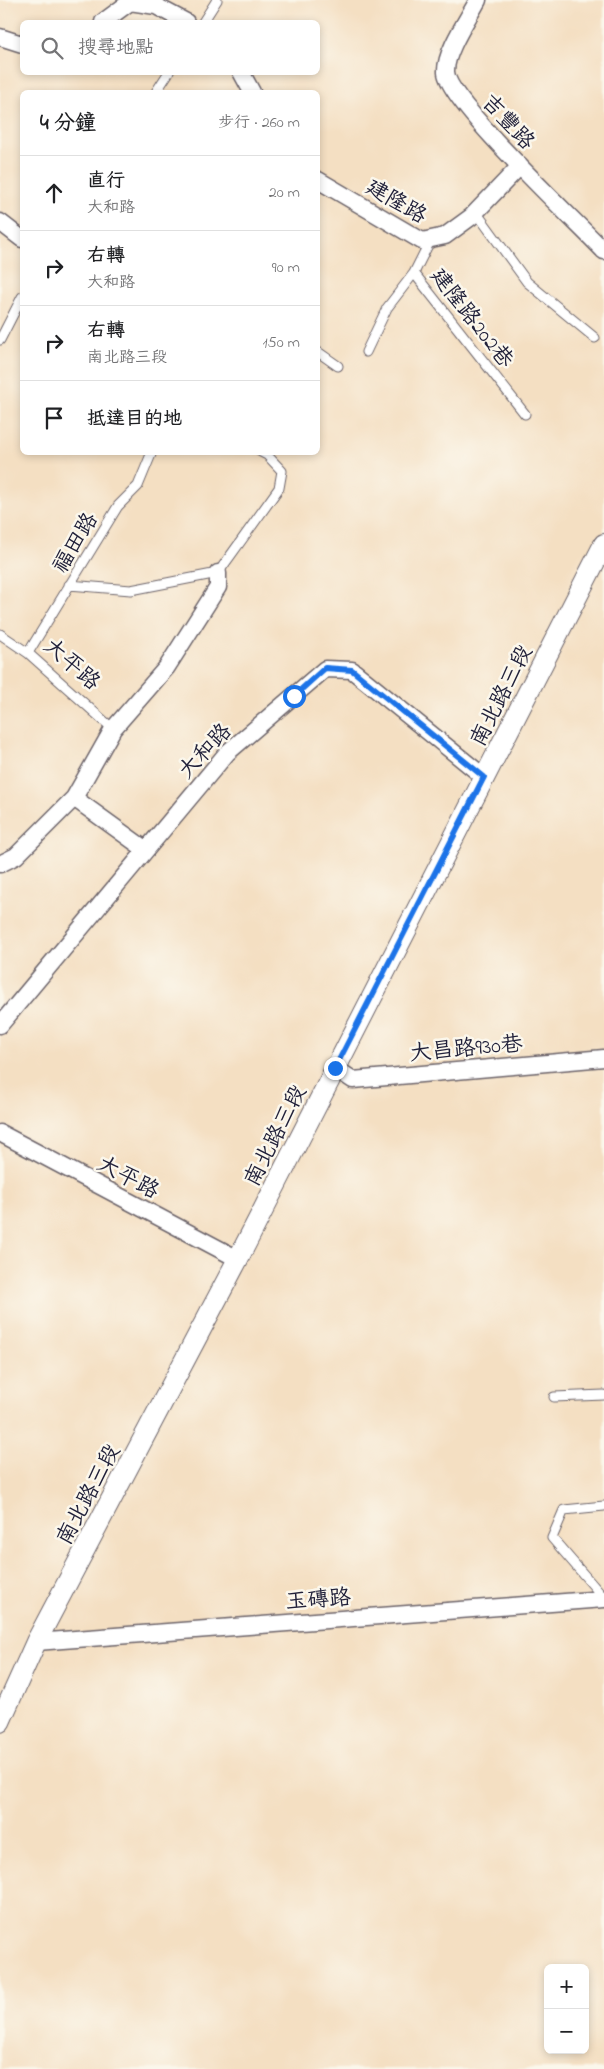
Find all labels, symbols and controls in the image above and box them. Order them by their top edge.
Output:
search box [20,20,320,75]
icon: search [38,34,66,62]
text: 搜尋地點 [78,35,154,62]
street label: 吉豐路 [473,88,541,158]
text: 4 分鐘 [40,109,96,139]
text: 步行 · 260 m [218,111,300,135]
text: 直行 [87,168,125,195]
street label: 建隆路 [359,172,432,233]
icon: ahead [40,179,68,207]
text: 20 m [269,181,300,205]
text: 大和路 [87,196,135,220]
text: 右轉 [87,243,125,270]
icon: right [40,254,68,282]
text: 90 m [272,256,300,280]
street label: 建隆路202巷 [421,262,520,376]
text: 大和路 [87,271,135,295]
text: 右轉 [87,318,125,345]
icon: right [40,329,68,357]
text: 150 m [262,331,300,355]
text: 南北路三段 [87,346,167,370]
icon: arrive [40,404,68,432]
text: 抵達目的地 [87,406,182,433]
street label: 福田路 [46,507,107,580]
street label: 大平路 [36,632,106,699]
street label: 南北路三段 [463,640,542,753]
route start [283,685,306,708]
street label: 大和路 [172,717,240,787]
street label: 大昌路930巷 [408,1029,524,1071]
route end [324,1057,347,1080]
street label: 南北路三段 [237,1080,316,1193]
street label: 大平路 [91,1149,164,1208]
street label: 南北路三段 [50,1439,130,1551]
street label: 玉磚路 [284,1583,352,1619]
map controls [544,1964,589,2054]
button: + [544,1964,589,2009]
button: − [544,2009,589,2054]

